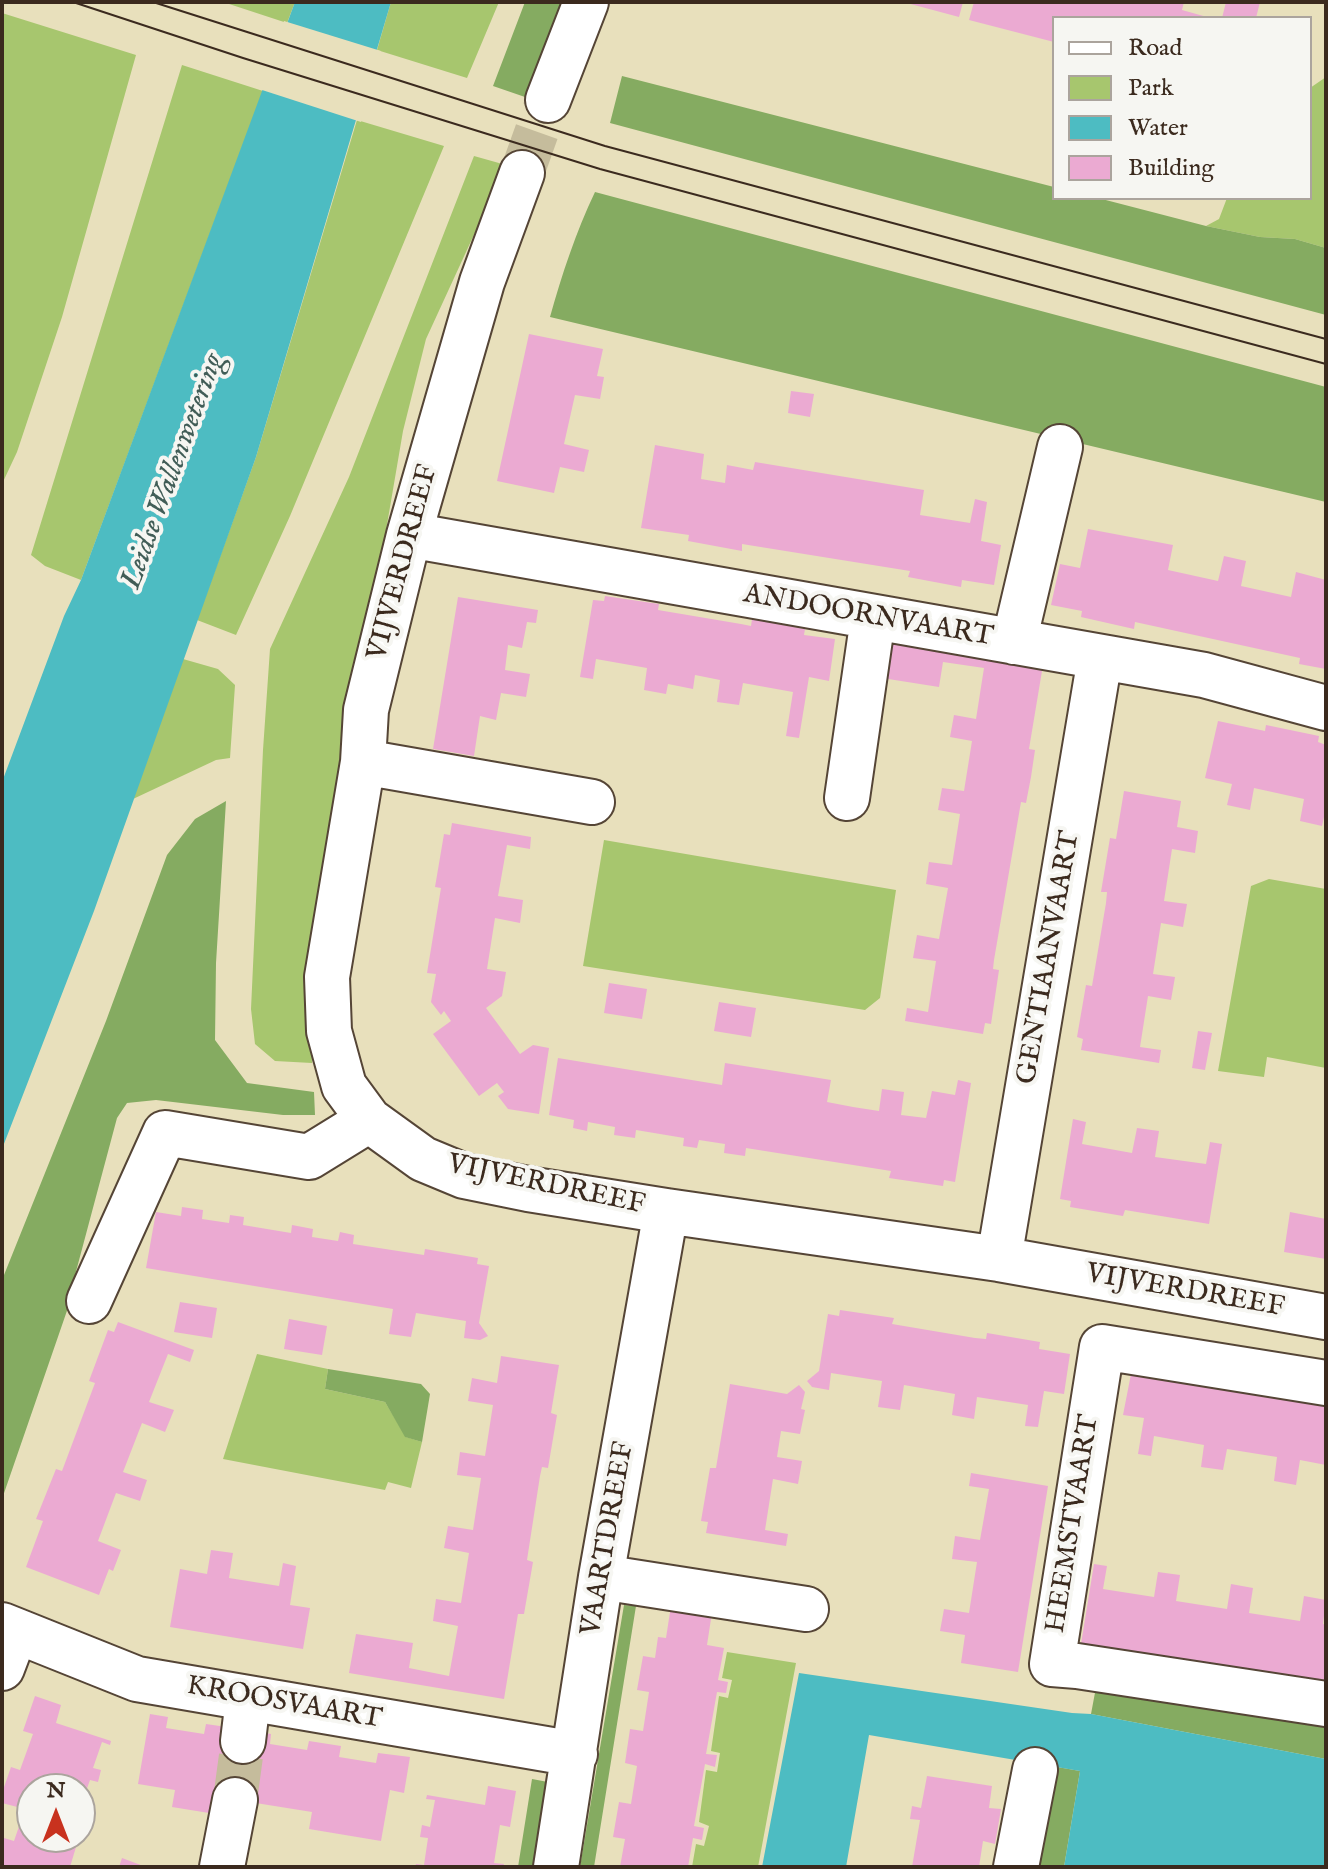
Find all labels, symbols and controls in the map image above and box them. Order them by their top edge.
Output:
legend [1052,16,1312,200]
text: Road [1128,33,1182,64]
text: Park [1128,73,1174,104]
text: Water [1128,113,1188,144]
text: Building [1128,153,1214,184]
water label: Leidse Wallenwetering [115,349,233,595]
street label: VIJVERDREEF [362,462,446,664]
street label: ANDOORNVAART [740,578,996,656]
street label: GENTIAANVAART [1011,829,1089,1087]
street label: VIJVERDREEF [444,1149,648,1223]
street label: VIJVERDREEF [1083,1258,1287,1326]
street label: HEEMSTVAART [1040,1413,1108,1635]
street label: VAARTDREEF [575,1440,643,1638]
street label: KROOSVAART [184,1670,384,1738]
north arrow [16,1773,96,1853]
text: N [46,1777,66,1805]

